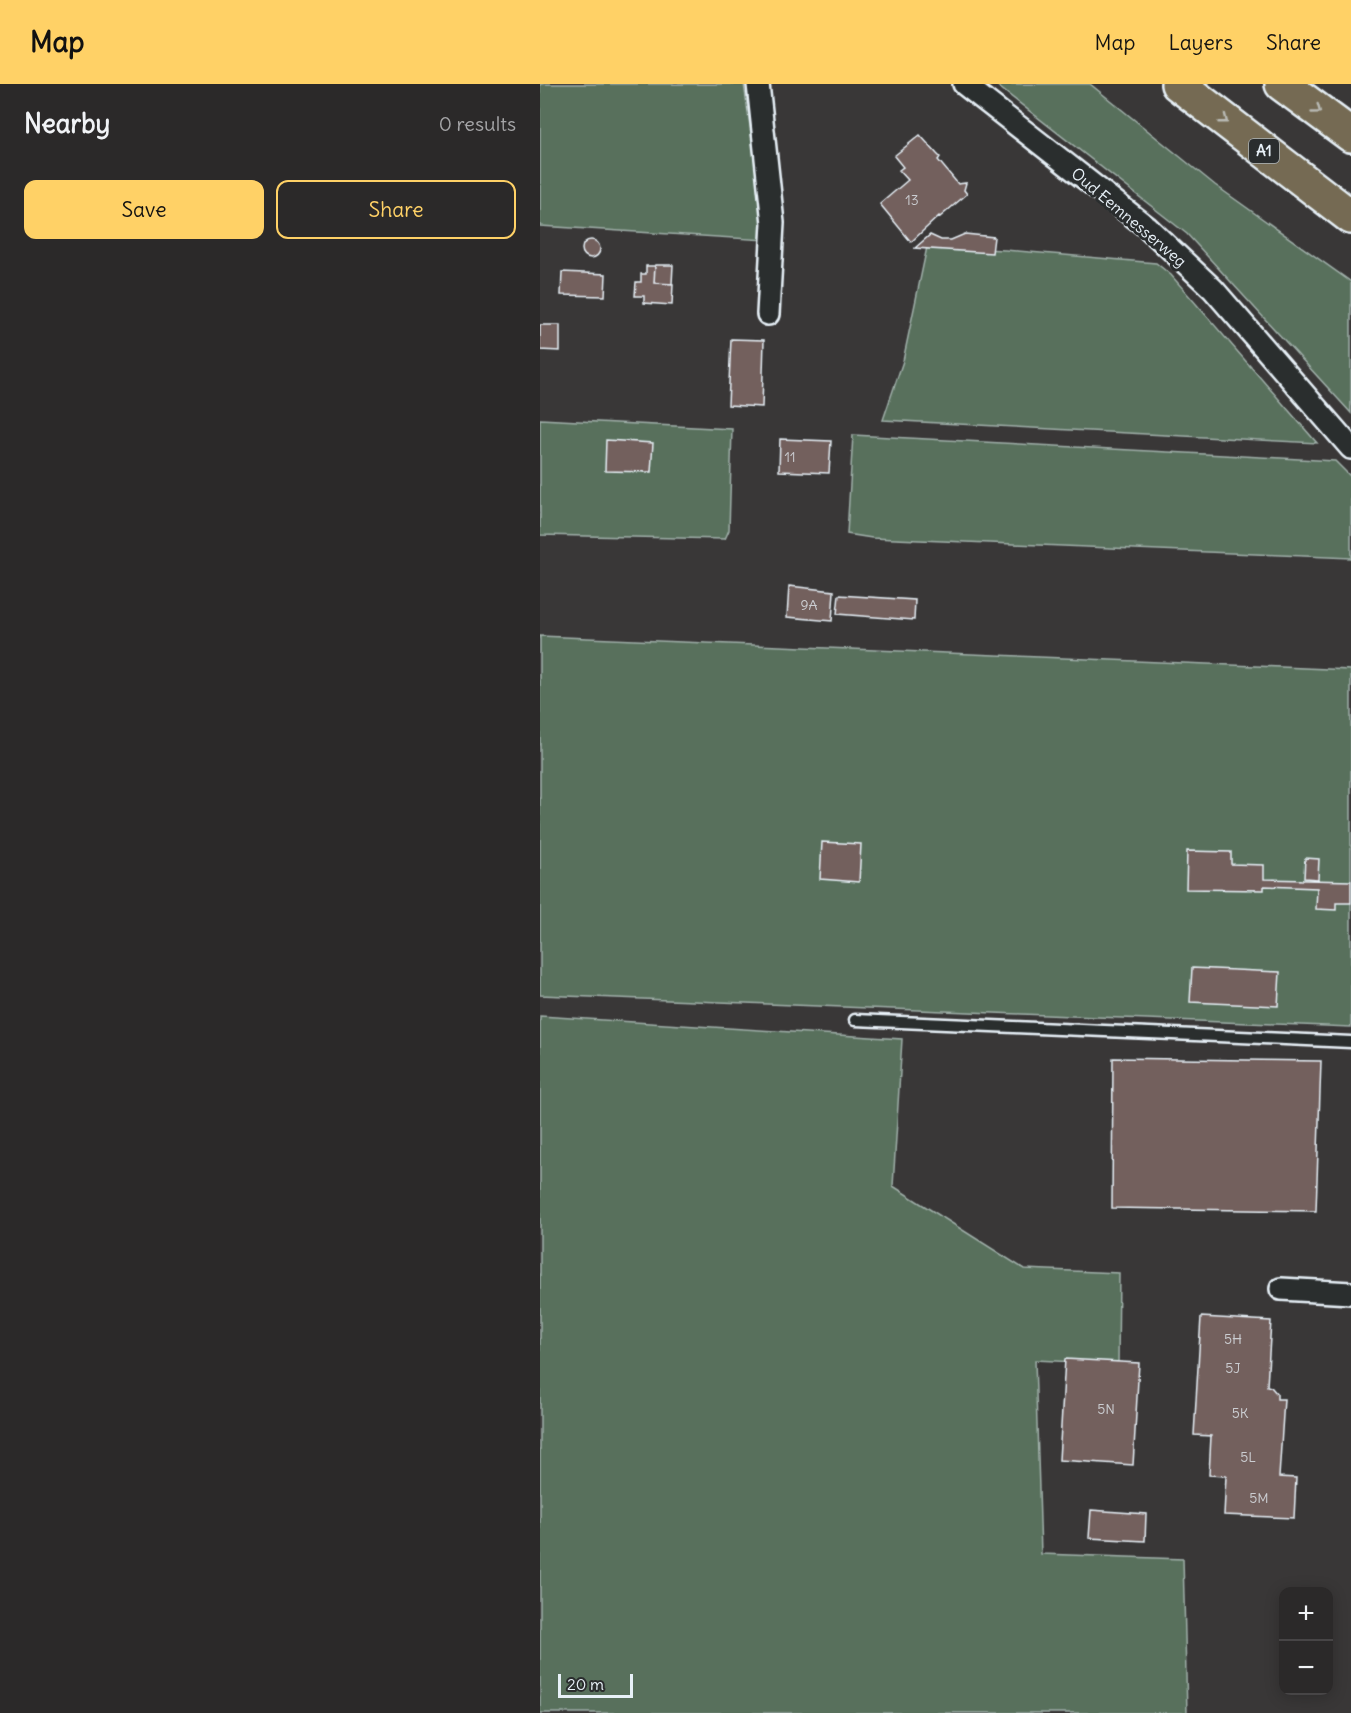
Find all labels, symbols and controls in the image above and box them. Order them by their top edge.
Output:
text: Map [30,24,84,60]
text: Map [1095,29,1135,56]
text: Layers [1168,29,1233,56]
text: Share [1266,29,1321,56]
one-way arrow [1310,102,1321,113]
text: Nearby [24,107,110,140]
text: 0 results [439,111,516,136]
one-way arrow [1217,112,1228,123]
road number: A1 [1249,139,1279,163]
street label: Oud Eemnesserweg [1067,163,1191,271]
button: Save [24,180,264,239]
button: Share [276,180,516,239]
house number: 13 [905,191,919,209]
house number: 11 [784,448,796,466]
house number: 9A [800,596,818,614]
house number: 5H [1224,1330,1242,1348]
house number: 5J [1225,1359,1241,1377]
house number: 5N [1097,1400,1115,1418]
house number: 5K [1232,1404,1249,1422]
house number: 5L [1240,1448,1256,1466]
house number: 5M [1249,1489,1269,1507]
map controls [1279,1587,1333,1695]
button: + [1279,1587,1333,1641]
button: − [1279,1641,1333,1695]
scale bar [558,1671,633,1698]
text: 20 m [567,1674,604,1694]

